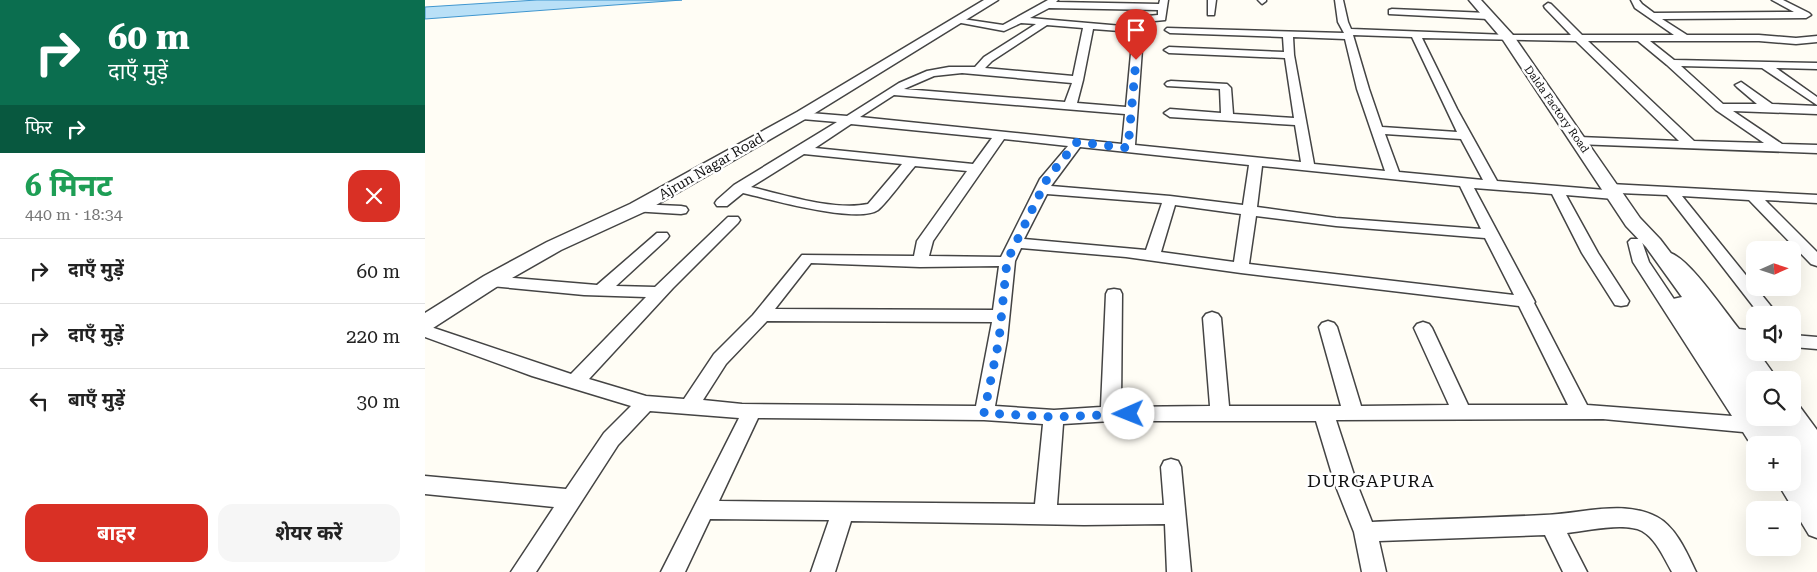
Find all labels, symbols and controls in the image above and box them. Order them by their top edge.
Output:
pin [1115,9,1157,60]
icon: arrive [1122,16,1150,44]
text: 60 m [108,17,190,58]
icon: right [25,20,90,85]
text: दाएँ मुड़ें [108,59,168,84]
street label: Dalda Factory Road [1522,63,1592,155]
icon: right [62,115,90,143]
text: फिर [25,116,52,139]
street label: Ajrun Nagar Road [656,129,766,203]
text: 6 मिनट [25,168,112,203]
button: close [348,170,400,222]
text: 440 m · 18:34 [25,205,123,224]
north arrow [1746,241,1801,296]
map controls [1746,241,1801,556]
icon: right [25,257,53,285]
text: दाएँ मुड़ें [68,258,124,281]
text: 60 m [357,260,400,283]
button: sound [1746,306,1801,361]
icon: right [25,322,53,350]
text: दाएँ मुड़ें [68,323,124,346]
text: 220 m [346,325,400,348]
button: search [1746,371,1801,426]
icon: left [25,387,53,415]
position arrow [1102,387,1154,439]
text: बाएँ मुड़ें [68,388,125,411]
text: 30 m [357,390,400,413]
button: + [1746,436,1801,491]
district label: DURGAPURA [1307,470,1435,491]
button: − [1746,501,1801,556]
button: बाहर [25,504,208,562]
button: शेयर करें [218,504,400,562]

